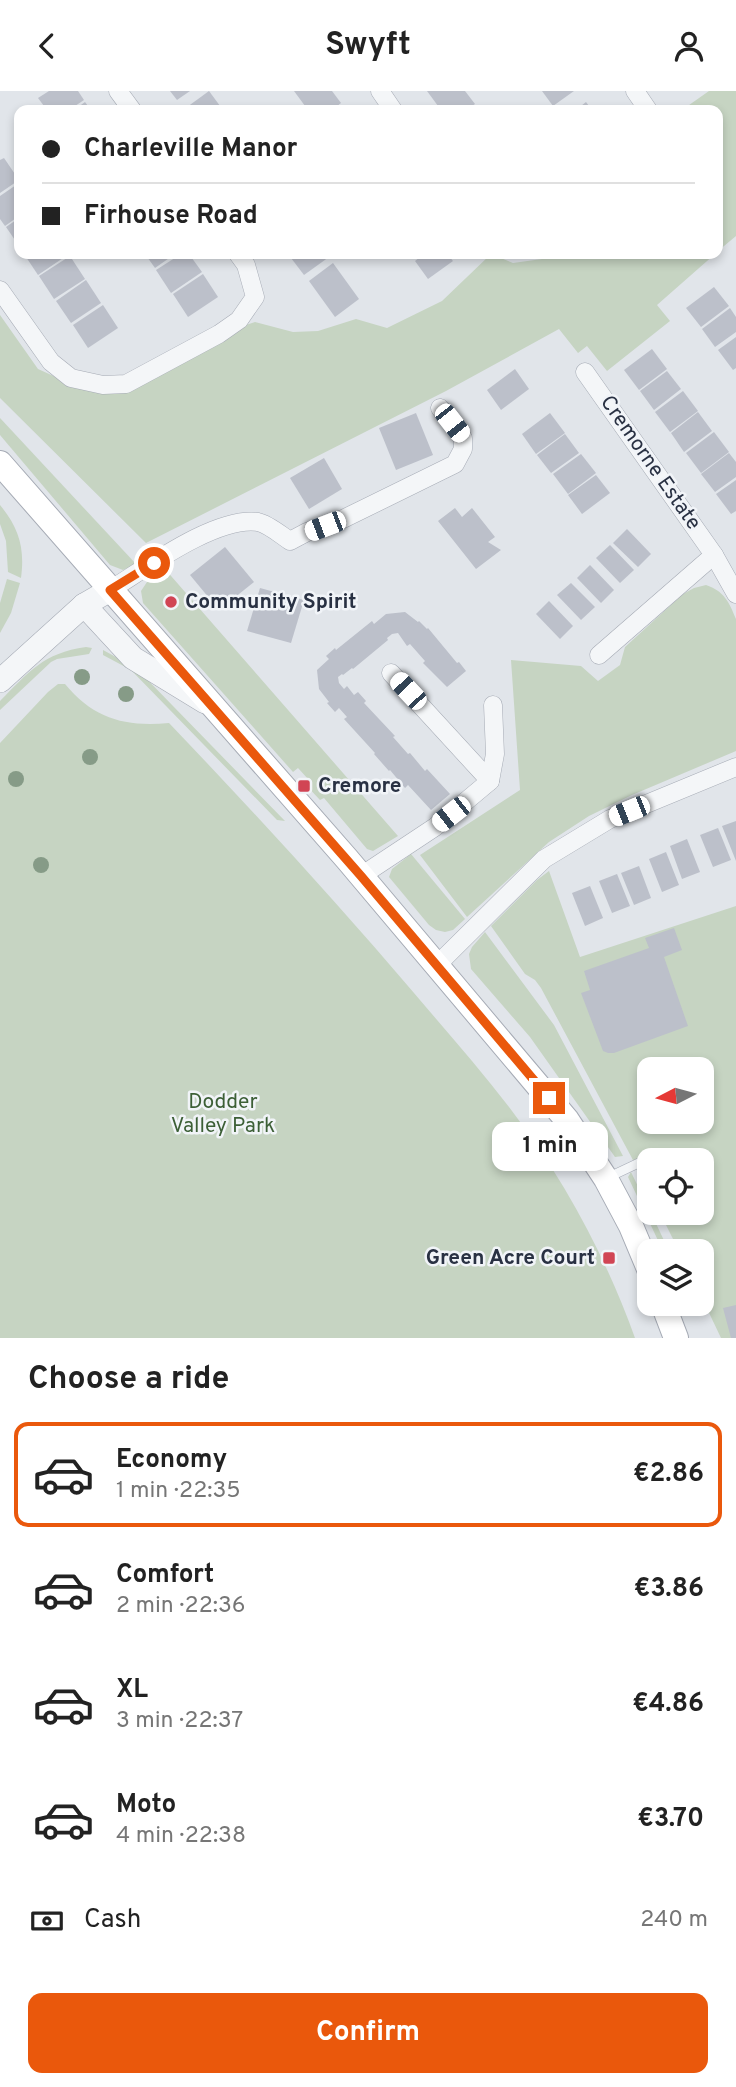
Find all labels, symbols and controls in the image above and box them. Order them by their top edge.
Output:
text: Swyft [325,26,411,66]
icon: back [28,27,66,65]
icon: person [670,27,708,65]
text: Charleville Manor [84,133,297,166]
text: Firhouse Road [84,200,258,233]
street label: Cremorne Estate [594,390,706,536]
car [431,400,474,446]
car [302,509,349,543]
route start [138,547,170,579]
place label: Community Spirit [185,589,357,616]
marker: Community Spirit [163,594,179,610]
car [386,668,431,714]
place label: Cremore [318,773,402,800]
marker: Cremore [296,778,312,794]
car [428,793,475,835]
car [606,793,653,829]
north arrow [637,1057,714,1134]
map controls [637,1057,714,1316]
route end [533,1082,565,1114]
park label: Dodder Valley Park [171,1089,275,1140]
callout: 1 min [491,1123,607,1171]
text: 1 min [522,1132,578,1161]
button: locate [637,1148,714,1225]
button: layers [637,1239,714,1316]
place label: Green Acre Court [426,1245,595,1272]
marker: Green Acre Court [601,1250,617,1266]
text: Choose a ride [28,1360,229,1400]
icon: car [32,1443,95,1506]
text: Economy [116,1444,227,1477]
text: €2.86 [633,1458,704,1491]
text: 1 min · 22:35 [116,1477,241,1506]
icon: car [32,1558,95,1621]
text: Comfort [116,1559,214,1592]
text: €3.86 [634,1573,704,1606]
text: 2 min · 22:36 [116,1592,245,1621]
icon: car [32,1673,95,1736]
text: XL [116,1674,148,1707]
text: €4.86 [632,1688,704,1721]
text: 3 min · 22:37 [116,1707,243,1736]
icon: car [32,1788,95,1851]
text: Moto [116,1789,176,1822]
text: €3.70 [637,1803,704,1836]
text: 4 min · 22:38 [116,1822,246,1851]
icon: cash [28,1902,66,1940]
text: Cash [84,1904,141,1937]
text: 240 m [640,1906,708,1935]
button: Confirm [28,1993,708,2073]

